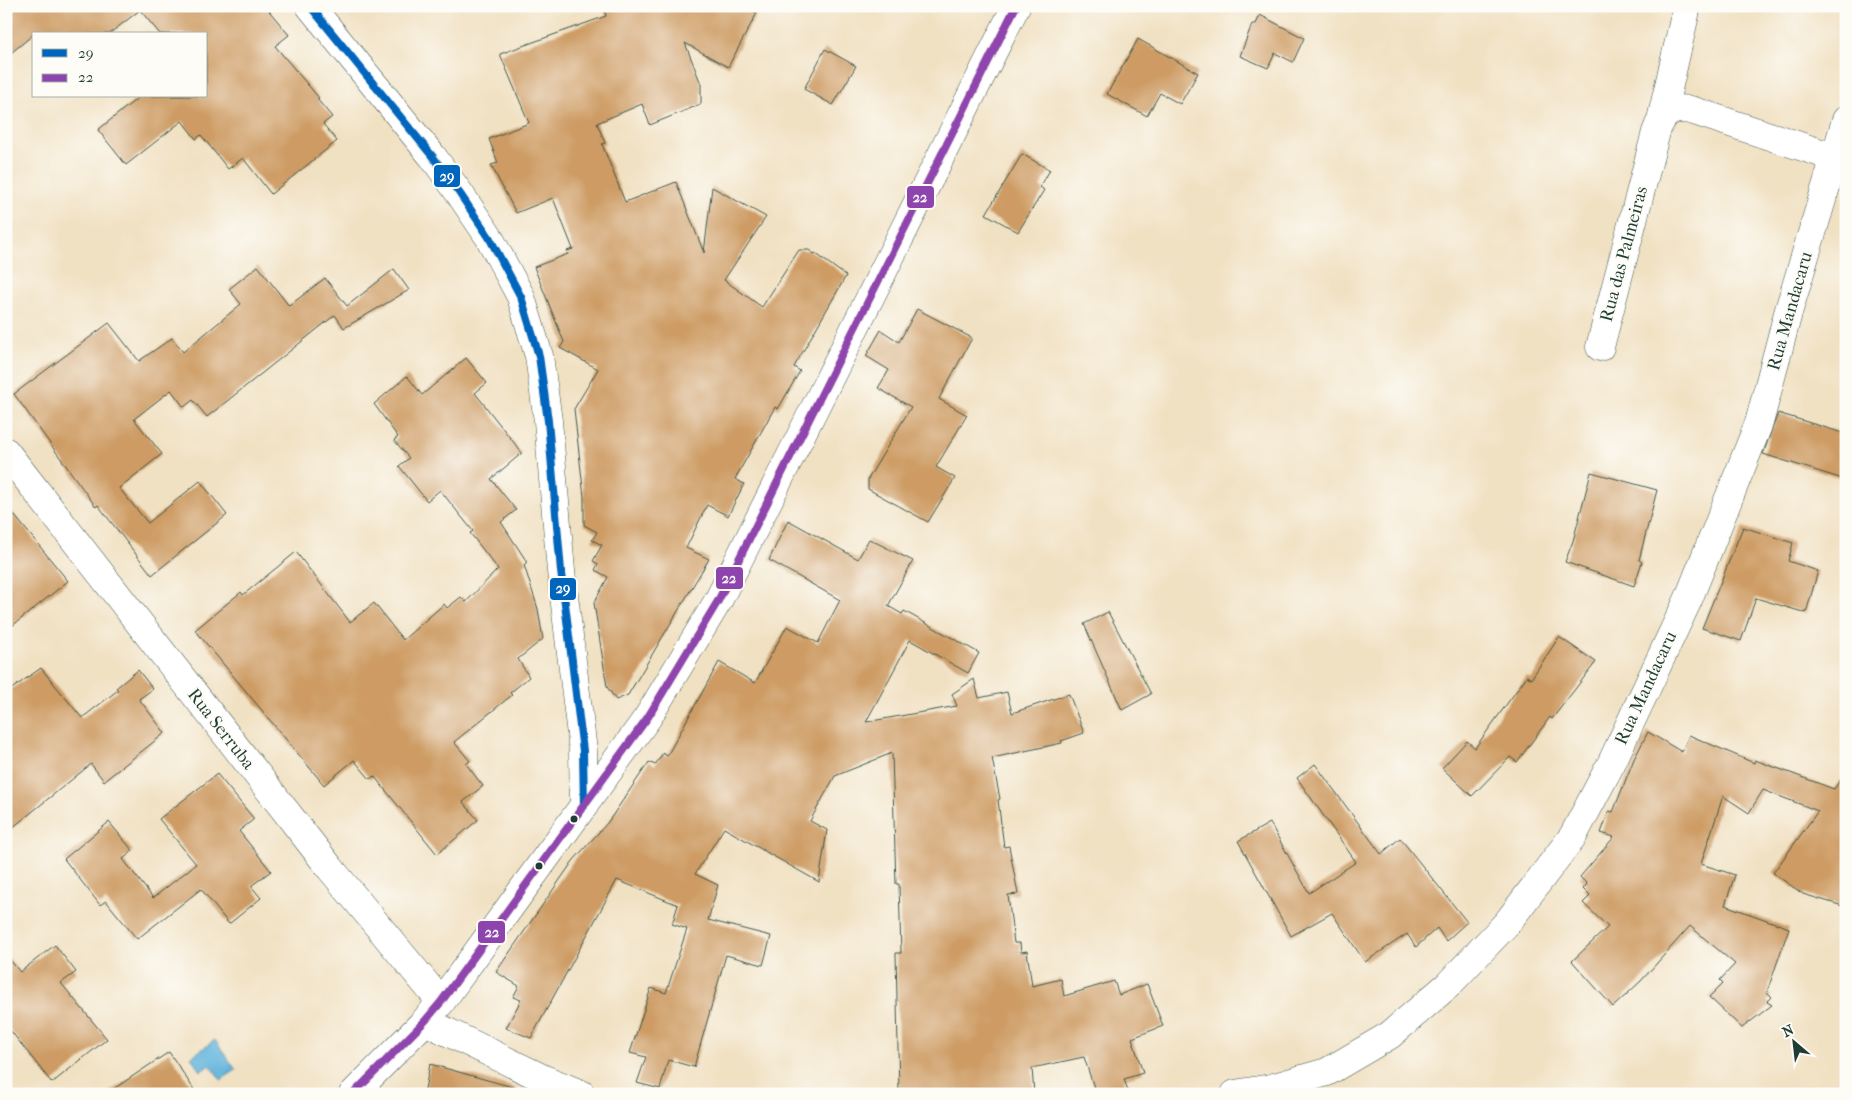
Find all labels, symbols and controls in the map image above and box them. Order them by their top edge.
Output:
legend [32,32,208,98]
text: 29 [78,44,94,62]
text: 22 [78,68,94,86]
line badge: 29 [433,164,461,188]
text: 29 [440,168,454,185]
street label: Rua das Palmeiras [1596,184,1652,324]
line badge: 22 [906,185,935,209]
text: 22 [913,189,927,206]
street label: Rua Mandacaru [1763,249,1817,373]
line badge: 22 [715,566,744,590]
text: 22 [722,570,736,587]
line badge: 29 [549,577,577,601]
text: 29 [556,580,570,597]
street label: Rua Mandacaru [1611,628,1681,748]
street label: Rua Serruba [183,684,259,774]
unlabelled marker [569,814,579,824]
unlabelled marker [534,861,544,871]
line badge: 22 [477,920,506,944]
text: 22 [485,924,499,941]
north arrow [1770,1018,1820,1068]
text: N [1779,1021,1797,1041]

